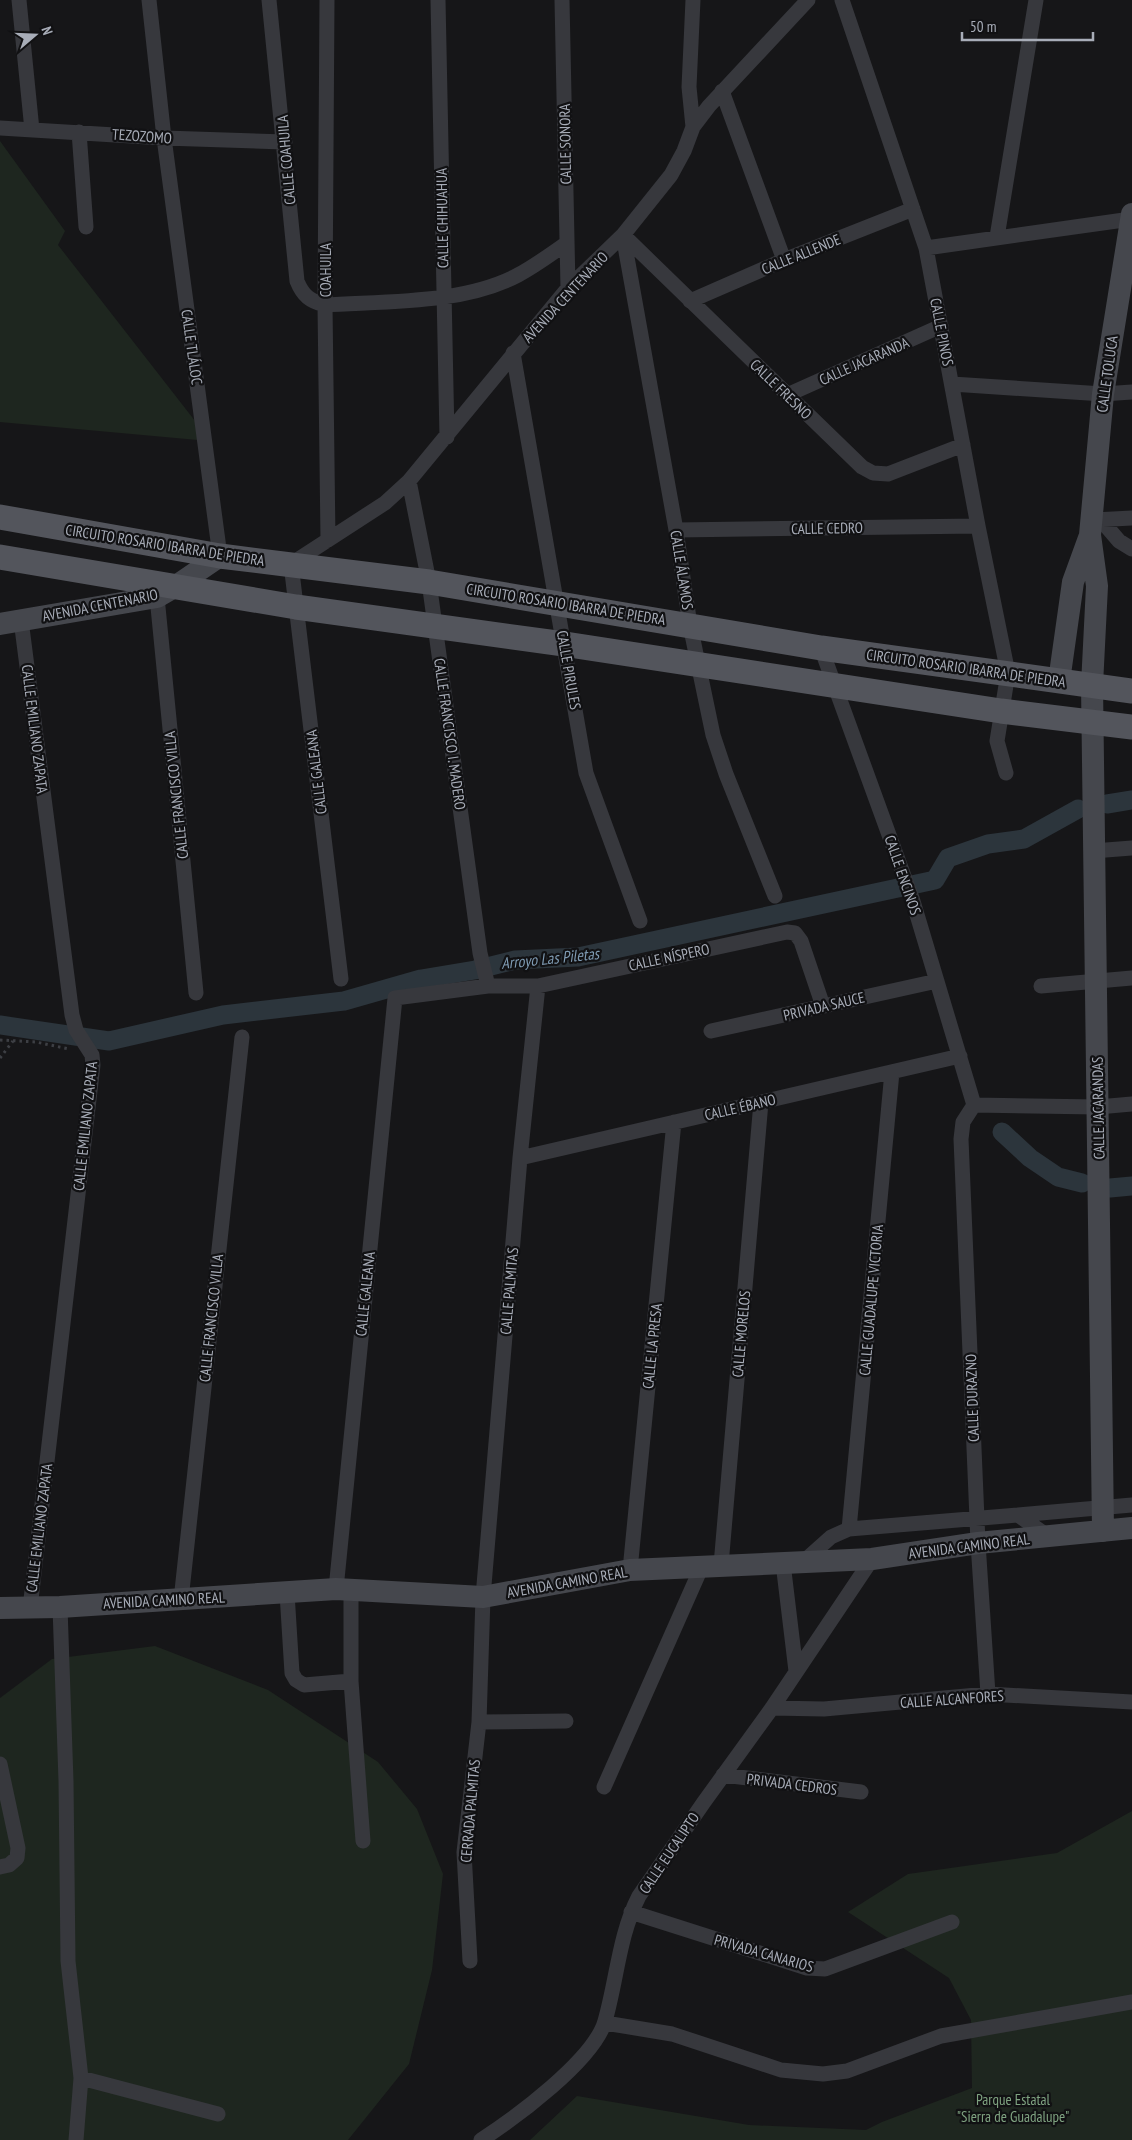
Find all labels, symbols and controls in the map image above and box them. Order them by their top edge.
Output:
north arrow [10,10,60,60]
scale bar [962,10,1093,42]
text: 50 m [970,17,996,36]
text: N [38,24,57,37]
street label: CALLE SONORA [555,103,575,184]
street label: CALLE COAHUILA [273,113,299,206]
street label: TEZOZOMO [112,124,172,148]
street label: CALLE CHIHUAHUA [432,167,452,268]
street label: CALLE ALLENDE [759,230,843,278]
street label: COAHUILA [316,242,335,297]
street label: AVENIDA CENTENARIO [518,248,612,346]
street label: CALLE PINOS [926,296,958,368]
street label: CALLE TLÁLOC [177,308,207,386]
street label: CALLE JACARANDA [816,332,913,389]
street label: CALLE TOLUCA [1092,334,1122,414]
street label: CALLE FRESNO [746,355,816,423]
street label: CALLE CEDRO [791,518,863,538]
street label: CIRCUITO ROSARIO IBARRA DE PIEDRA [64,520,267,570]
street label: CALLE ÁLAMOS [666,529,698,611]
street label: CIRCUITO ROSARIO IBARRA DE PIEDRA [465,579,668,629]
street label: AVENIDA CENTENARIO [41,584,159,626]
street label: CALLE PIRULES [553,629,585,711]
street label: CIRCUITO ROSARIO IBARRA DE PIEDRA [865,645,1068,692]
street label: CALLE FRANCISCO I. MADERO [430,657,470,811]
street label: CALLE EMILIANO ZAPATA [18,663,52,795]
street label: CALLE GALEANA [301,728,331,815]
street label: CALLE FRANCISCO VILLA [160,729,192,860]
street label: CALLE ENCINOS [880,833,926,917]
street label: CALLE NÍSPERO [627,939,711,975]
water label: Arroyo Las Piletas [500,943,601,973]
street label: PRIVADA SAUCE [781,987,867,1025]
street label: CALLE JACARANDAS [1088,1056,1108,1160]
street label: CALLE EMILIANO ZAPATA [69,1060,101,1192]
street label: CALLE ÉBANO [703,1090,777,1124]
street label: CALLE GUADALUPE VICTORIA [855,1223,887,1376]
street label: CALLE PALMITAS [496,1247,522,1335]
street label: CALLE GALEANA [351,1250,379,1337]
street label: CALLE FRANCISCO VILLA [195,1252,227,1383]
street label: CALLE MORELOS [728,1290,754,1378]
street label: CALLE LA PRESA [638,1302,666,1390]
street label: CALLE DURAZNO [961,1354,983,1442]
street label: CALLE EMILIANO ZAPATA [22,1462,56,1594]
street label: AVENIDA CAMINO REAL [907,1529,1031,1563]
street label: AVENIDA CAMINO REAL [505,1562,629,1602]
street label: AVENIDA CAMINO REAL [103,1587,226,1613]
street label: CALLE ALCANFORES [900,1686,1004,1712]
street label: CERRADA PALMITAS [456,1759,484,1863]
street label: PRIVADA CEDROS [746,1769,838,1799]
street label: CALLE EUCALIPTO [635,1809,703,1897]
street label: PRIVADA CANARIOS [712,1930,816,1976]
park label: Parque Estatal "Sierra de Guadalupe" [957,2090,1069,2126]

